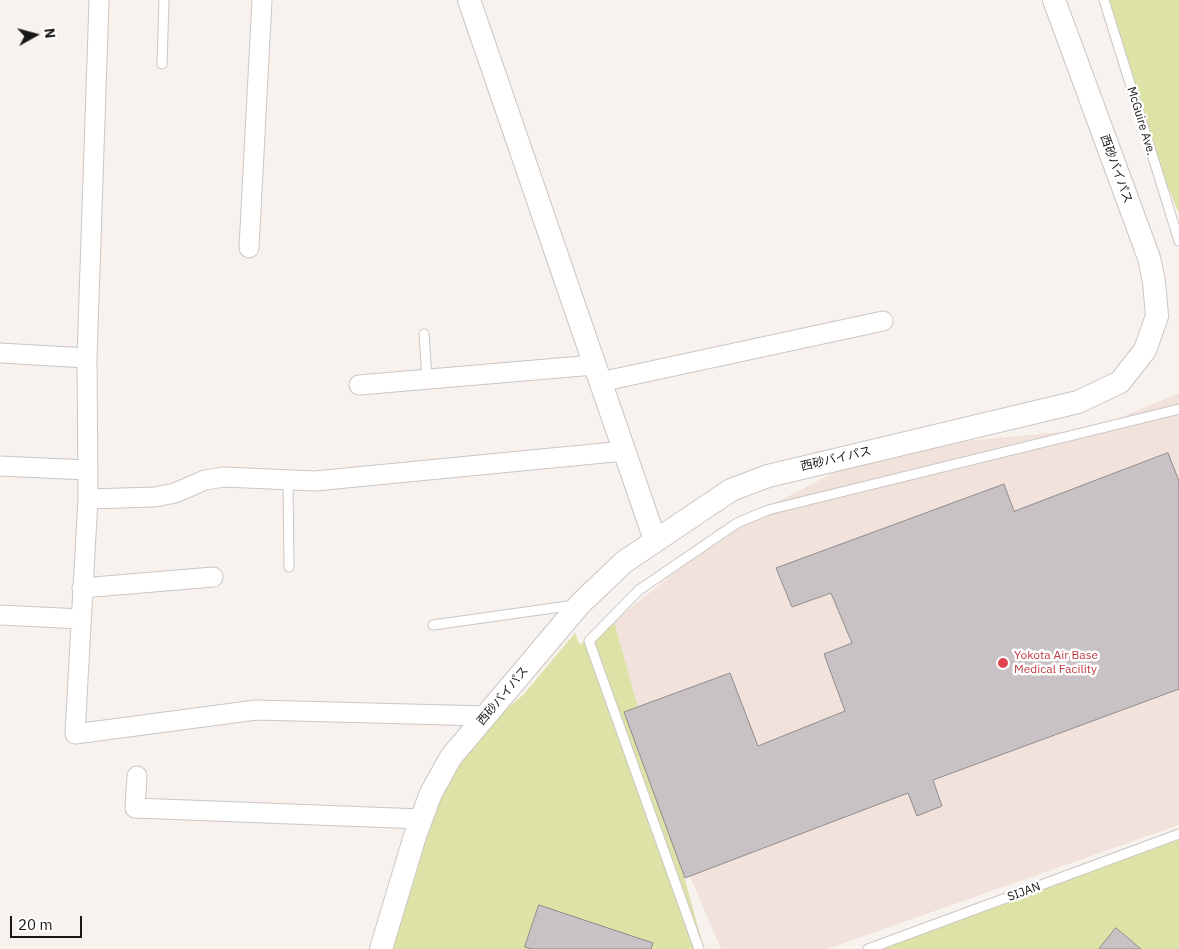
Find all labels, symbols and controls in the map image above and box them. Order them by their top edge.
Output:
north arrow [10,10,60,60]
text: N [40,27,59,39]
street label: McGuire Ave. [1124,85,1158,157]
street label: 西砂バイパス [1097,133,1135,205]
street label: 西砂バイパス [799,444,873,474]
place label: Yokota Air Base Medical Facility [1014,649,1098,677]
marker: Yokota Air Base Medical Facility [996,656,1010,670]
street label: 西砂バイパス [474,664,532,728]
street label: SIJAN [1006,879,1042,905]
scale bar [12,906,85,938]
text: 20 m [18,915,53,934]

